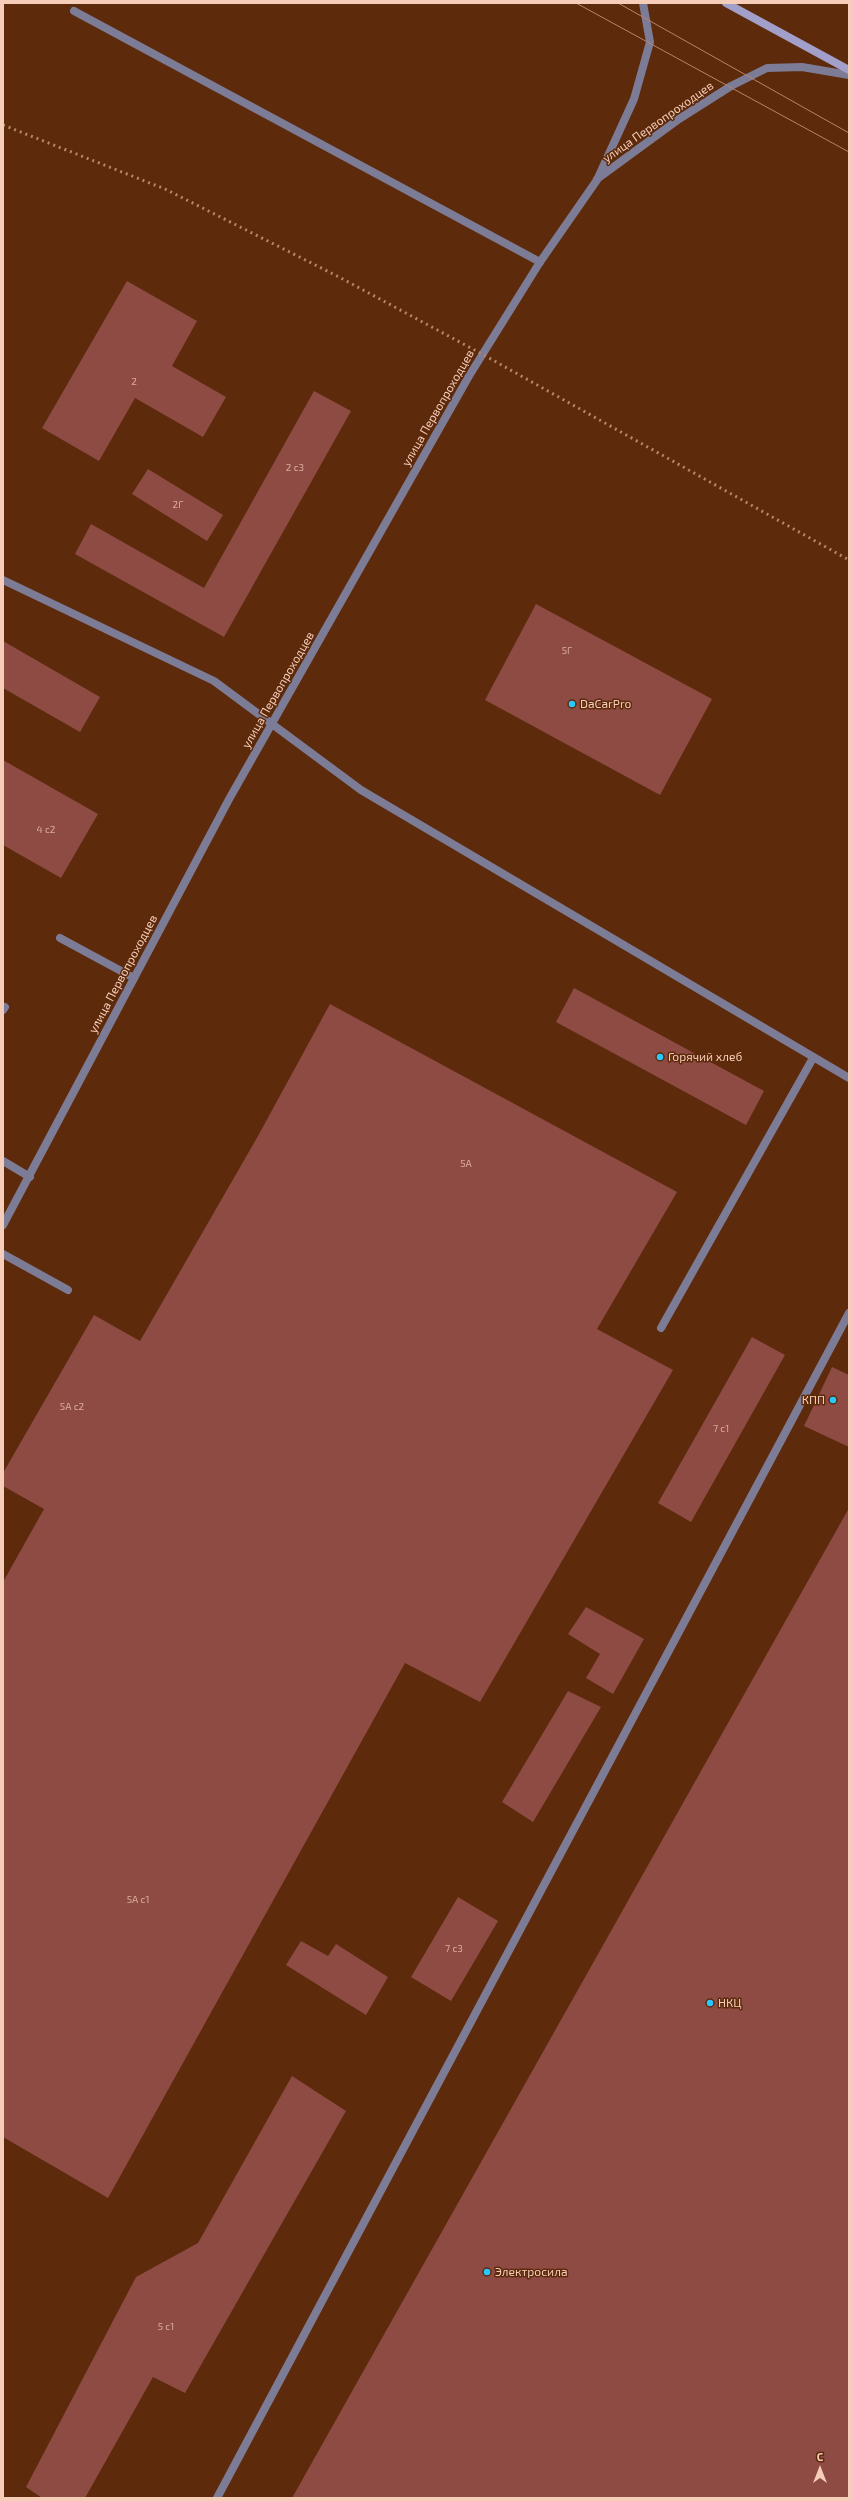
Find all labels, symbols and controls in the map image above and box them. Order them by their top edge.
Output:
street label: улица Первопроходцев [600,78,716,166]
street label: улица Первопроходцев [399,347,477,469]
house number: 2 [131,376,137,388]
house number: 2 с3 [286,462,304,474]
house number: 2Г [173,499,183,511]
street label: улица Первопроходцев [239,629,317,751]
house number: 5Г [562,645,572,657]
place label: DaCarPro [580,697,631,711]
marker: DaCarPro [567,699,577,709]
house number: 4 с2 [37,824,55,836]
street label: улица Первопроходцев [86,912,160,1036]
place label: Горячий хлеб [668,1050,742,1064]
marker: Горячий хлеб [655,1052,665,1062]
house number: 5А [460,1158,472,1170]
place label: КПП [802,1393,825,1407]
marker: КПП [828,1395,838,1405]
house number: 5А с2 [60,1401,84,1413]
house number: 7 с1 [713,1423,729,1435]
house number: 5А с1 [127,1894,149,1906]
house number: 7 с3 [445,1943,463,1955]
place label: НКЦ [718,1996,742,2010]
marker: НКЦ [705,1998,715,2008]
place label: Электросила [495,2265,568,2279]
marker: Электросила [482,2267,492,2277]
house number: 5 с1 [158,2321,174,2333]
north arrow [800,2449,840,2489]
text: С [817,2450,823,2463]

